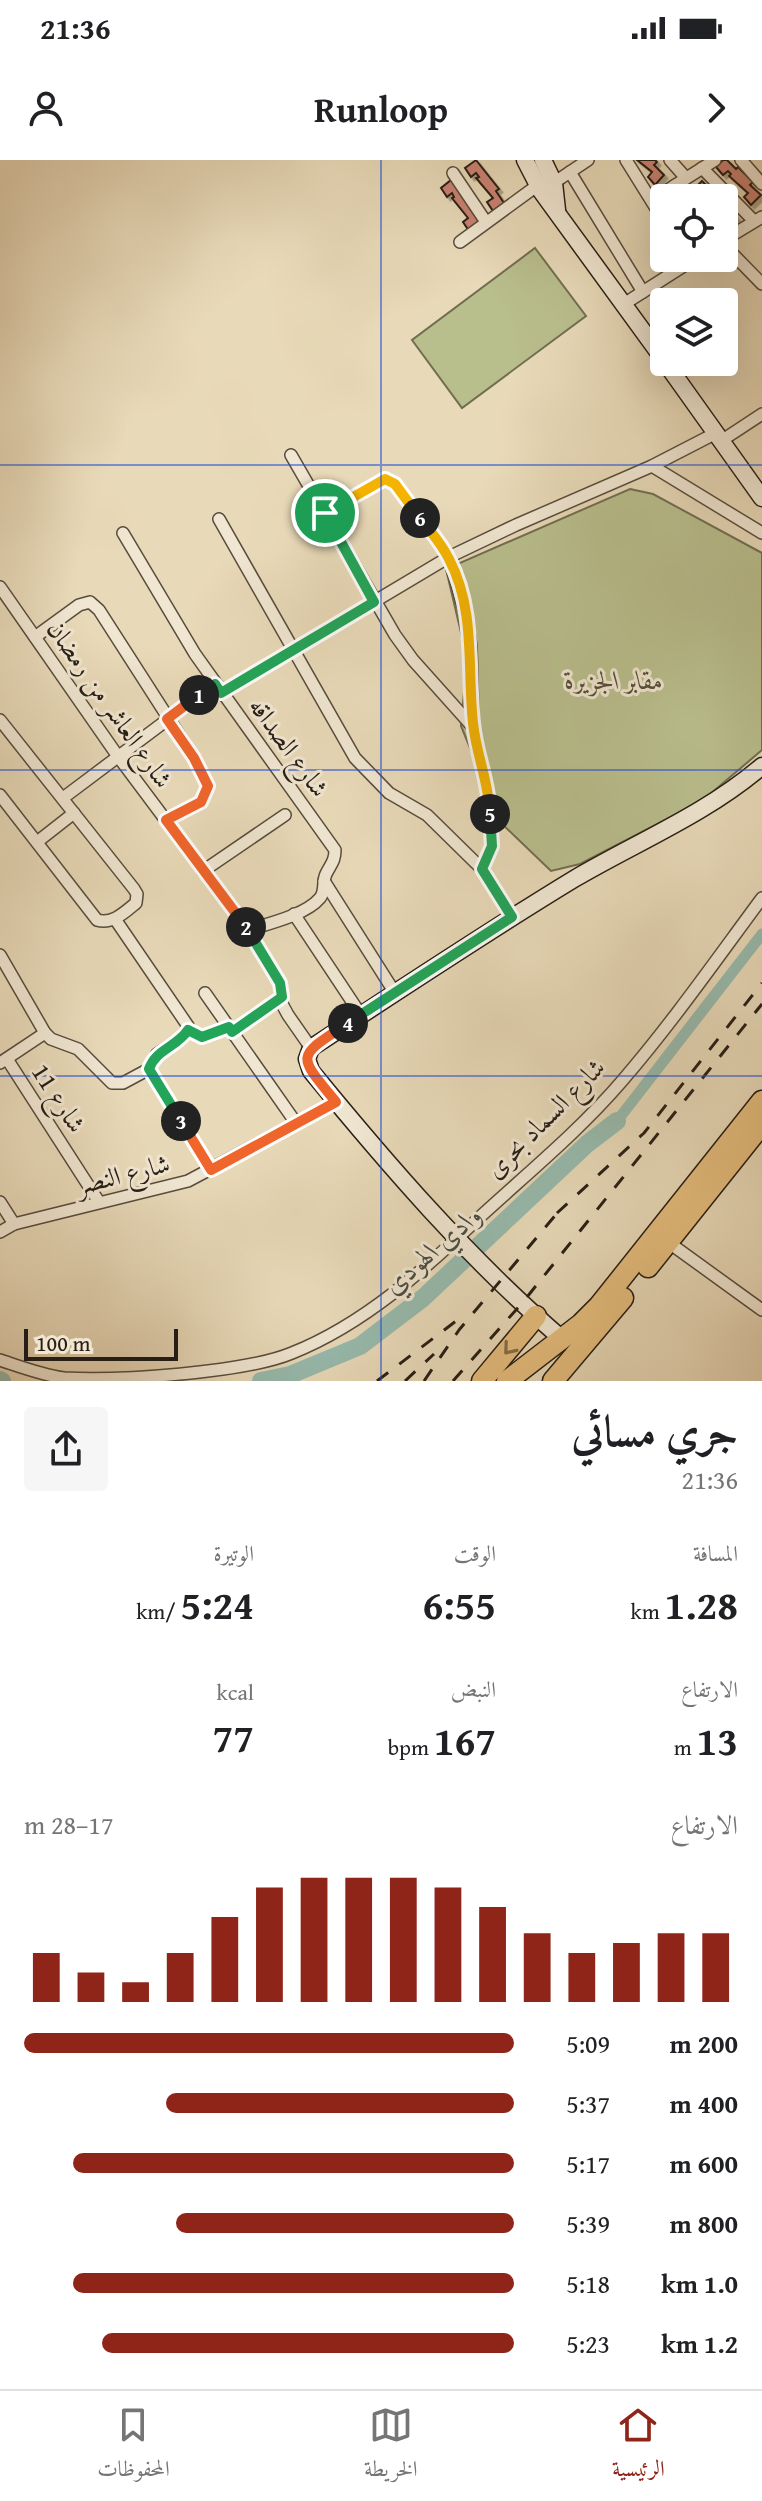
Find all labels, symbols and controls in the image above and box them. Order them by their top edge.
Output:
text: 21:36 [40,6,111,50]
text: Runloop [314,82,448,135]
icon: person [24,86,68,130]
icon: forward [694,86,738,130]
map controls [650,184,738,376]
button: locate [650,184,738,272]
button: layers [650,288,738,376]
pin [291,479,359,547]
icon: arrive [303,491,347,535]
pin: 6 [400,498,440,538]
text: 6 [414,502,426,534]
street label: شارع العاشر من رمضان [35,612,183,798]
park label: مقابر الجزيرة [564,660,663,699]
pin: 1 [179,675,219,715]
text: 1 [193,679,205,711]
street label: شارع الصداقه [237,689,339,807]
pin: 5 [470,794,510,834]
text: 5 [484,798,496,830]
pin: 2 [226,907,266,947]
text: 2 [240,911,252,943]
pin: 4 [328,1003,368,1043]
text: 4 [342,1007,354,1039]
street label: شارع السماد بحرى [475,1048,616,1189]
street label: شارع 11 [20,1055,96,1142]
pin: 3 [161,1101,201,1141]
text: 3 [175,1105,187,1137]
street label: شارع النصر [69,1143,174,1208]
water label: وادي الهودي [373,1194,492,1306]
scale bar [24,1325,178,1361]
text: 100 m [36,1327,91,1359]
one-way arrow [504,1339,519,1354]
text: جري مسائي [572,1398,738,1462]
button: share [24,1407,108,1491]
text: 21:36 [682,1460,738,1499]
text: الوتيرة [213,1537,254,1569]
text: الوقت [454,1537,496,1569]
text: المسافة [693,1537,738,1569]
text: 5:24 [181,1575,254,1634]
text: 6:55 [423,1575,496,1634]
text: 1.28 [665,1575,738,1634]
text: /km [136,1595,181,1627]
text: km [631,1595,665,1627]
text: النبض [451,1673,496,1705]
text: الارتفاع [681,1673,738,1705]
text: kcal [216,1676,254,1708]
text: 77 [213,1708,254,1767]
text: 167 [434,1711,496,1770]
text: 13 [697,1711,738,1770]
text: bpm [388,1731,434,1763]
text: m [674,1731,697,1763]
text: 17–28 m [24,1805,113,1844]
text: الارتفاع [671,1805,738,1844]
text: 5:09 [566,2024,610,2063]
text: 200 m [670,2024,738,2063]
text: 5:37 [566,2084,610,2123]
text: 400 m [670,2084,738,2123]
text: 5:17 [566,2144,610,2183]
text: 600 m [670,2144,738,2183]
text: 5:39 [566,2204,610,2243]
text: 800 m [670,2204,738,2243]
text: 5:18 [566,2264,610,2303]
text: 1.0 km [661,2264,738,2303]
text: 5:23 [566,2324,610,2363]
text: 1.2 km [661,2324,738,2363]
tab: المحفوظات [97,2403,170,2490]
tab: الخريطة [364,2403,418,2490]
tab: الرئيسية [612,2403,665,2490]

